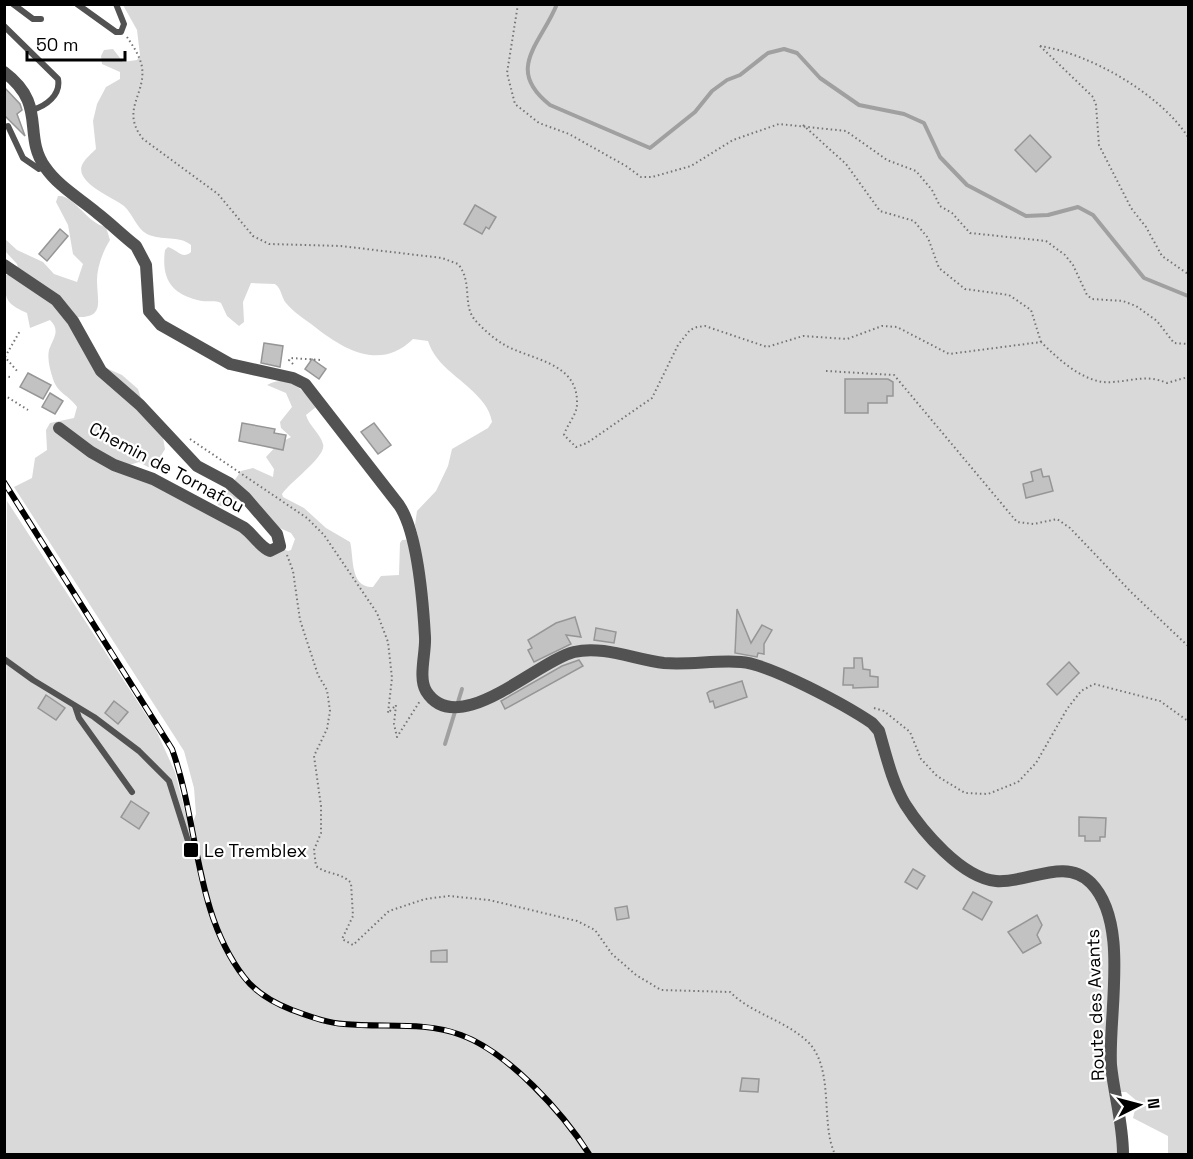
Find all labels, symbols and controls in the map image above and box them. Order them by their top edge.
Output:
scale bar [27,24,124,62]
text: 50 m [36,33,78,56]
street label: Chemin de Tornafou [86,416,248,518]
place label: Le Tremblex [204,839,307,862]
marker: Le Tremblex [182,841,200,859]
street label: Route des Avants [1081,929,1109,1081]
north arrow [1109,1075,1169,1135]
text: N [1142,1097,1164,1110]

